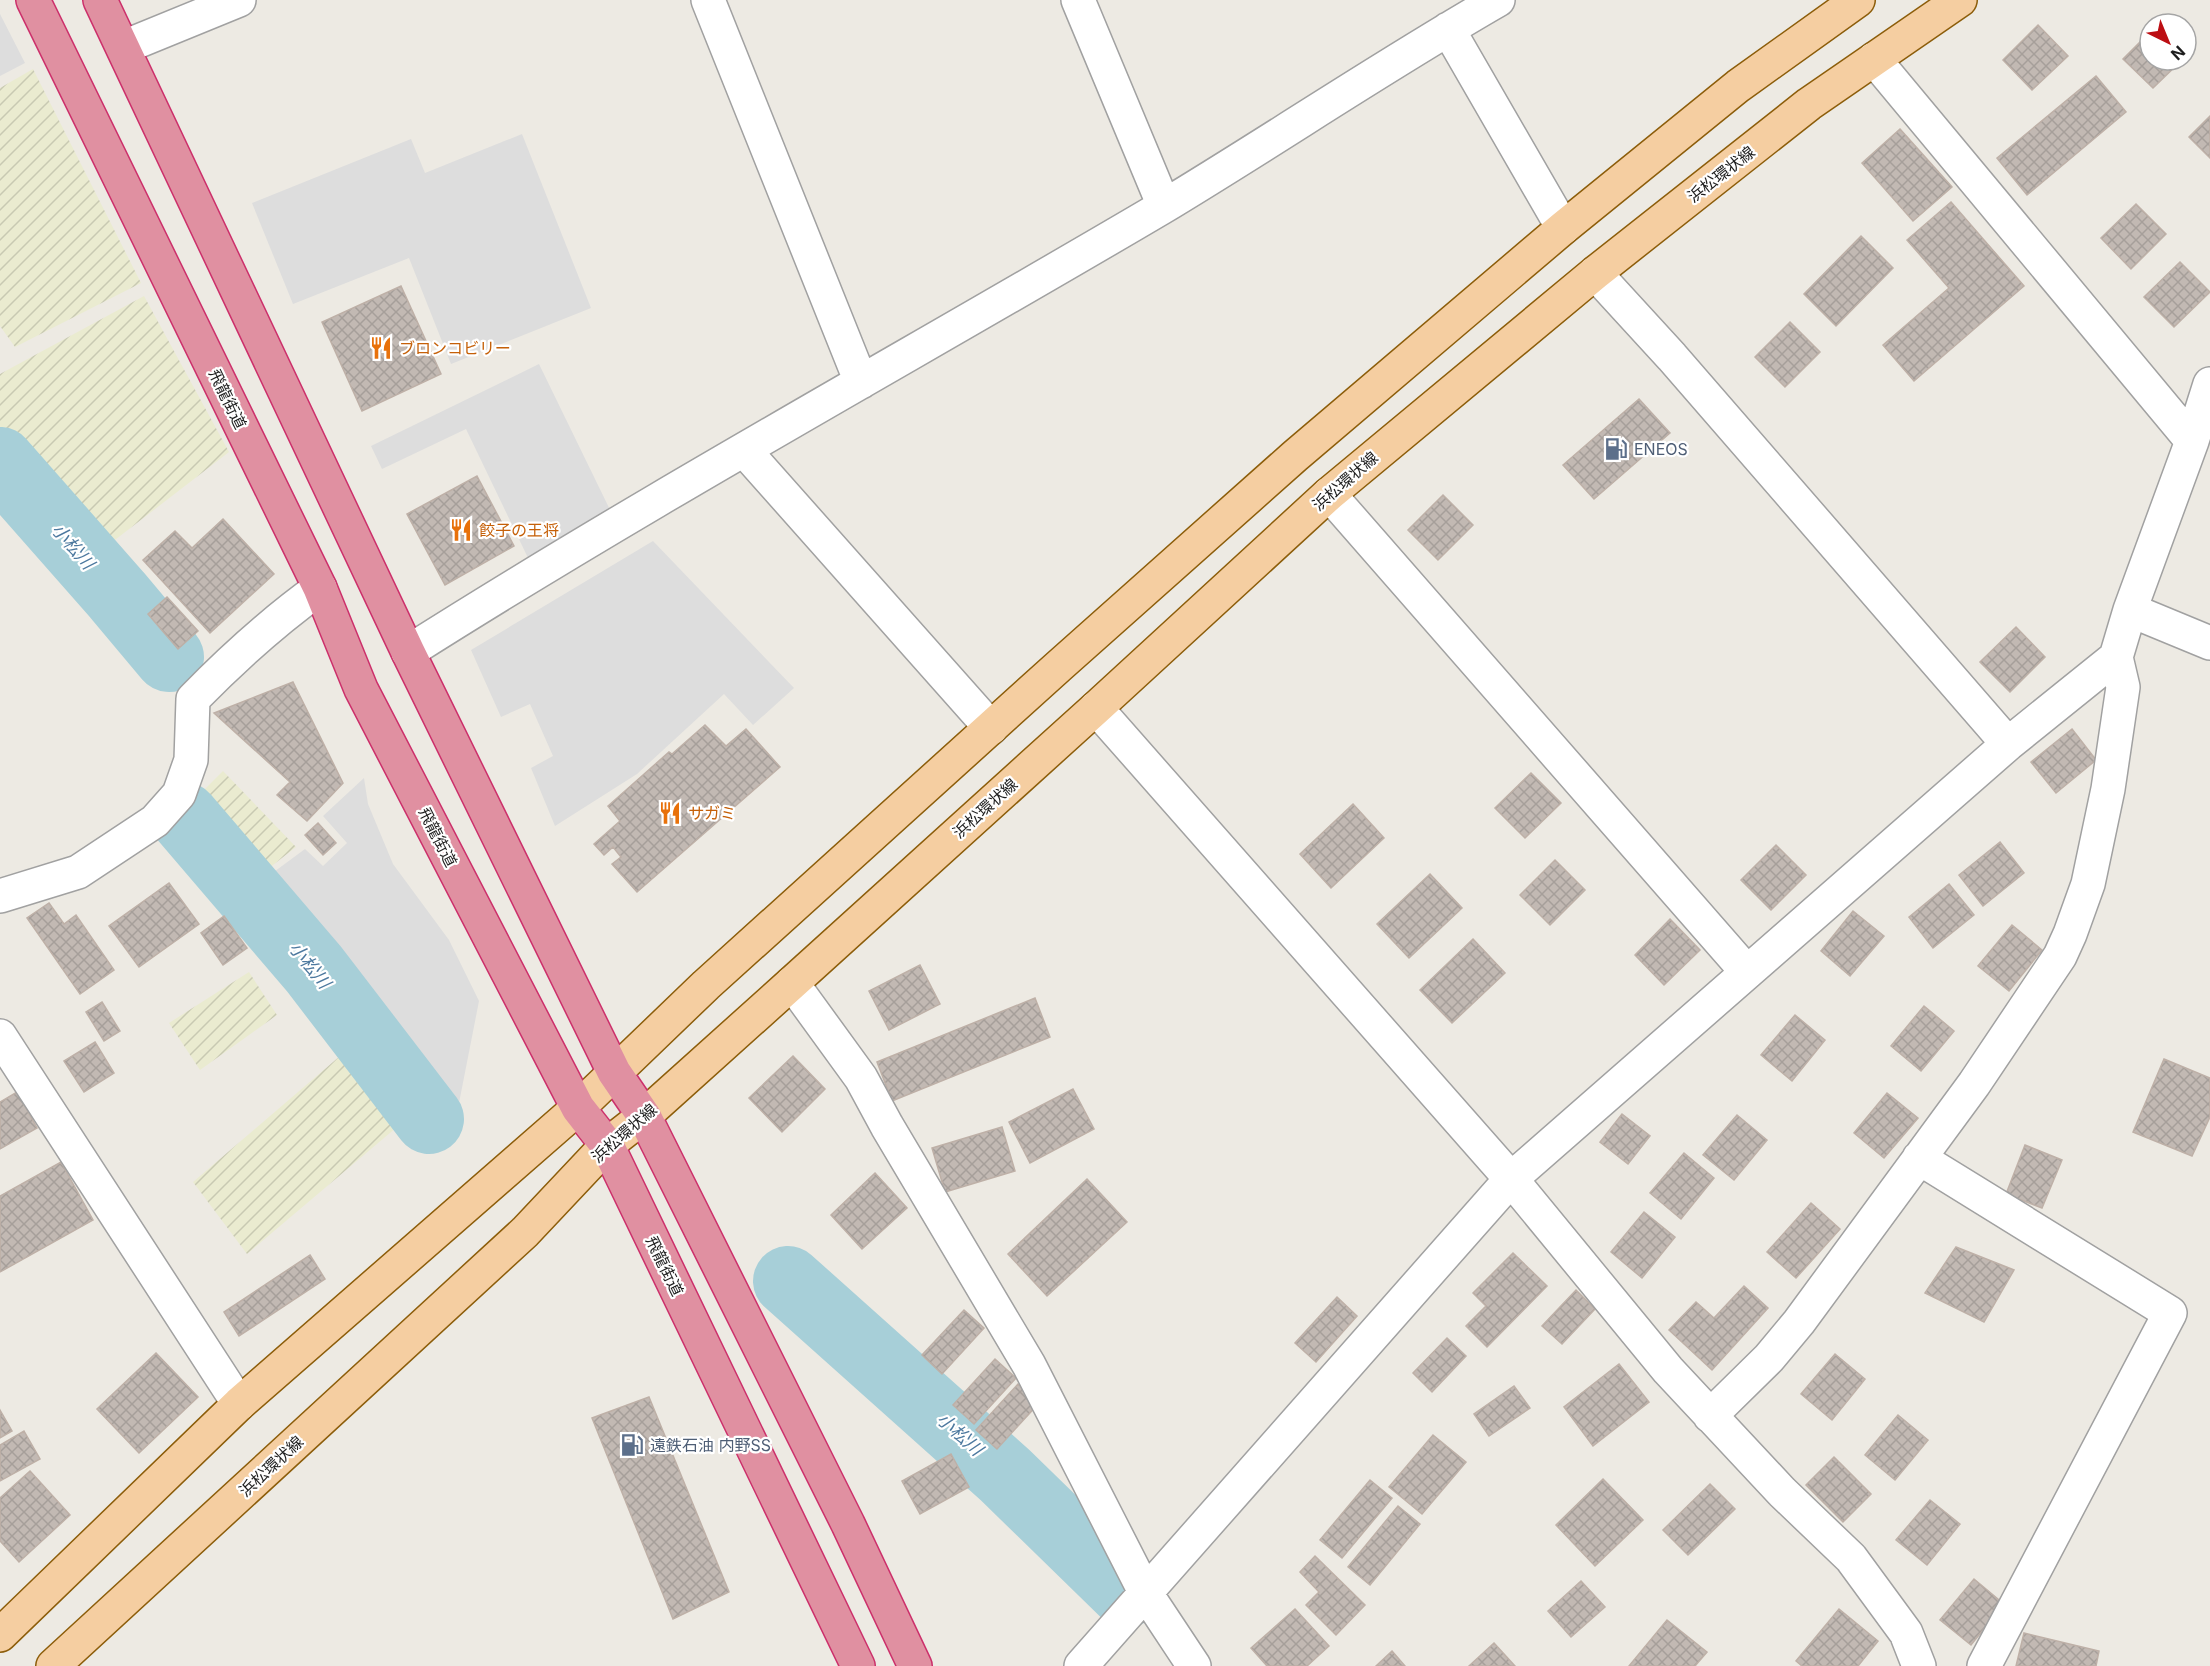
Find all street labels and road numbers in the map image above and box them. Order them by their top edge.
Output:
street label: 浜松環状線 [1683,141,1759,207]
street label: 飛龍街道 [205,366,251,432]
street label: 浜松環状線 [1308,447,1382,515]
street label: 浜松環状線 [949,774,1021,842]
street label: 飛龍街道 [415,804,461,870]
street label: 浜松環状線 [587,1099,661,1167]
street label: 飛龍街道 [642,1233,688,1299]
street label: 浜松環状線 [235,1431,307,1501]

